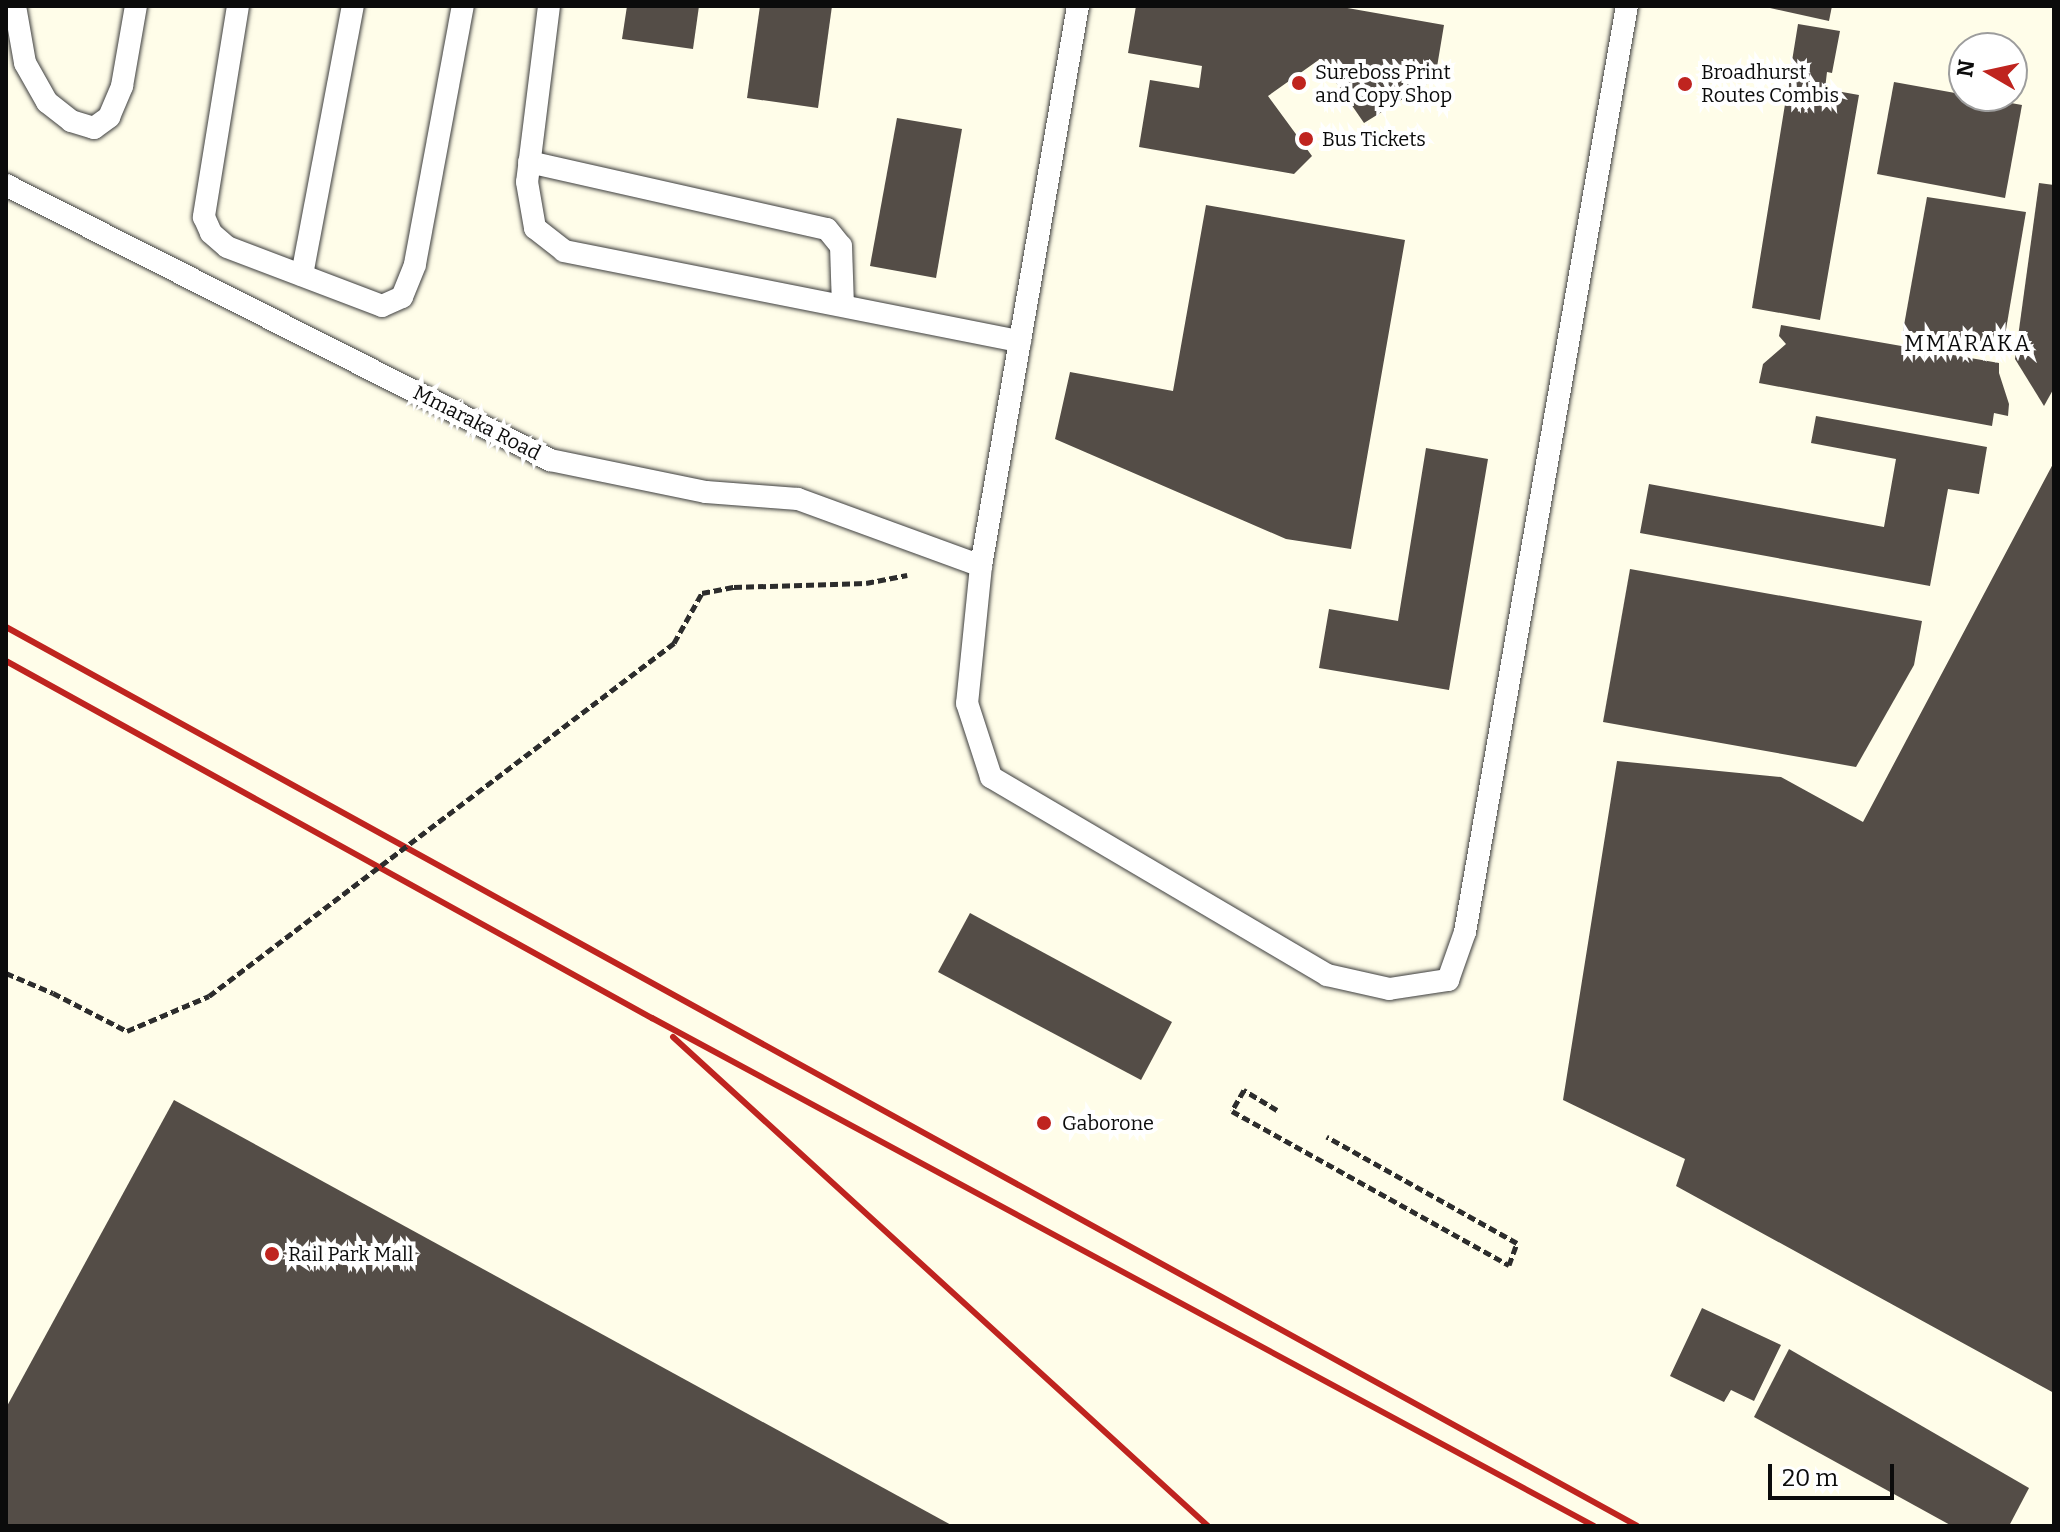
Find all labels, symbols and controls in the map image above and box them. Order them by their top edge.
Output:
north arrow [1948,32,2028,112]
text: N [1951,58,1980,79]
place label: Sureboss Print and Copy Shop [1315,60,1452,107]
place label: Broadhurst Routes Combis [1701,60,1839,107]
marker: Sureboss Print and Copy Shop [1290,74,1308,92]
marker: Broadhurst Routes Combis [1676,75,1694,93]
place label: Bus Tickets [1322,127,1426,151]
marker: Bus Tickets [1297,130,1315,148]
district label: MMARAKA [1904,331,2032,357]
street label: Mmaraka Road [409,381,545,465]
place label: Gaborone [1062,1111,1154,1135]
marker: Gaborone [1033,1112,1055,1134]
place label: Rail Park Mall [288,1242,414,1266]
marker: Rail Park Mall [263,1245,281,1263]
scale bar [1772,1448,1898,1498]
text: 20 m [1782,1464,1838,1492]

